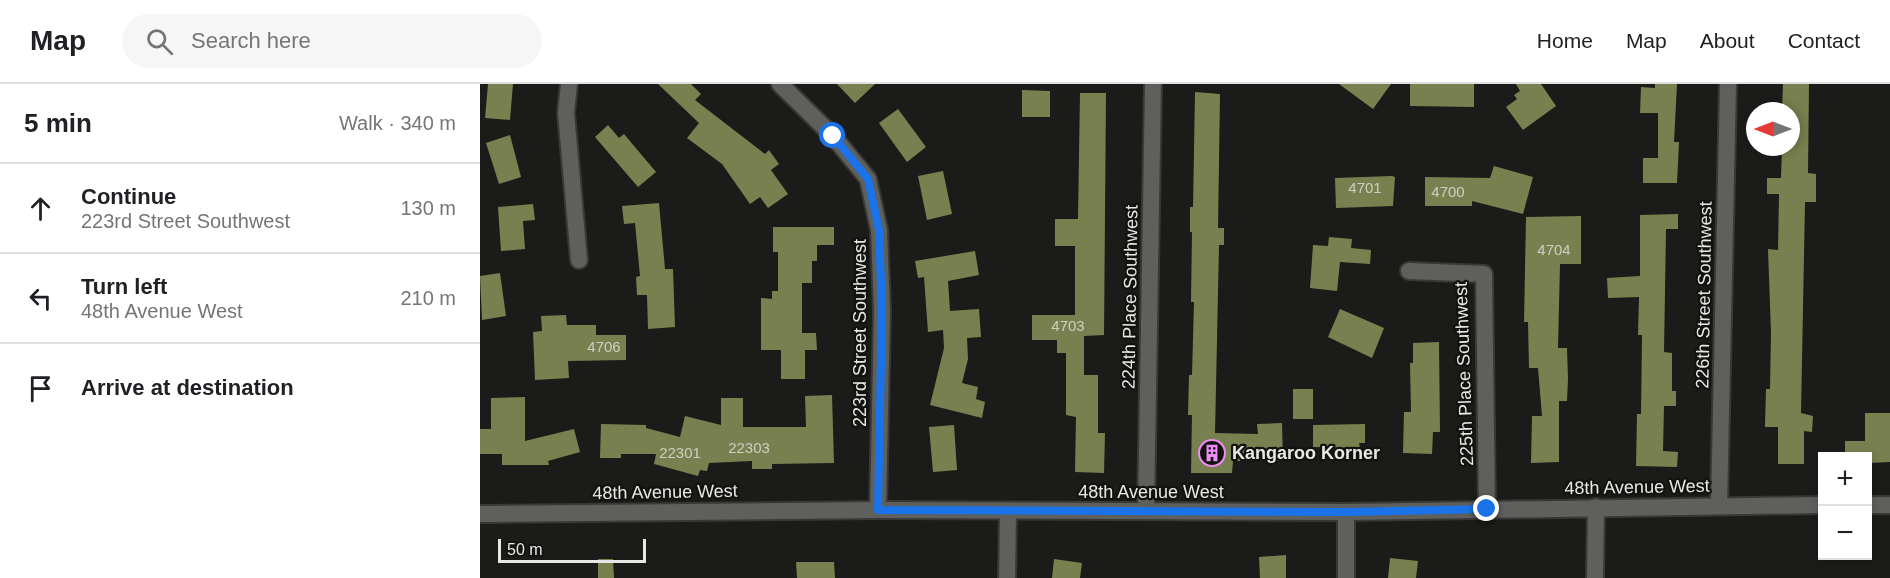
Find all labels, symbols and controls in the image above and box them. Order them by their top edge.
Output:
search box [122,14,542,68]
text: Map [30,25,86,56]
icon: search [143,25,176,58]
text: Search here [191,28,311,53]
text: Home [1537,29,1593,52]
text: Map [1626,29,1667,52]
text: About [1700,29,1755,52]
text: Contact [1788,29,1860,52]
north arrow [1746,102,1800,156]
text: 5 min [24,108,92,138]
text: Walk · 340 m [339,112,456,134]
route start [819,122,845,148]
house number: 4701 [1348,179,1382,196]
house number: 4700 [1431,183,1465,200]
text: Continue [81,184,176,209]
icon: ahead [24,192,57,225]
text: 130 m [400,197,456,219]
street label: 226th Street Southwest [1692,201,1716,389]
street label: 224th Place Southwest [1118,205,1142,389]
text: 223rd Street Southwest [81,210,290,232]
street label: 223rd Street Southwest [850,239,870,427]
house number: 4704 [1537,241,1571,258]
text: Turn left [81,274,167,299]
icon: left [24,282,57,315]
street label: 225th Place Southwest [1451,282,1477,466]
text: 210 m [400,287,456,309]
text: 48th Avenue West [81,300,243,322]
house number: 4703 [1051,317,1085,334]
house number: 4706 [587,338,621,355]
icon: arrive [24,372,57,405]
text: Arrive at destination [81,375,294,400]
building icon: Kangaroo Korner [1197,438,1227,468]
house number: 22303 [728,439,770,456]
place label: Kangaroo Korner [1232,443,1380,463]
house number: 22301 [659,444,701,461]
map controls [1818,452,1872,560]
button: + [1818,452,1872,506]
street label: 48th Avenue West [1564,476,1710,498]
street label: 48th Avenue West [592,481,738,503]
street label: 48th Avenue West [1078,482,1224,502]
route end [1473,495,1499,521]
button: − [1818,506,1872,560]
scale bar [498,536,646,564]
text: 50 m [507,541,543,558]

